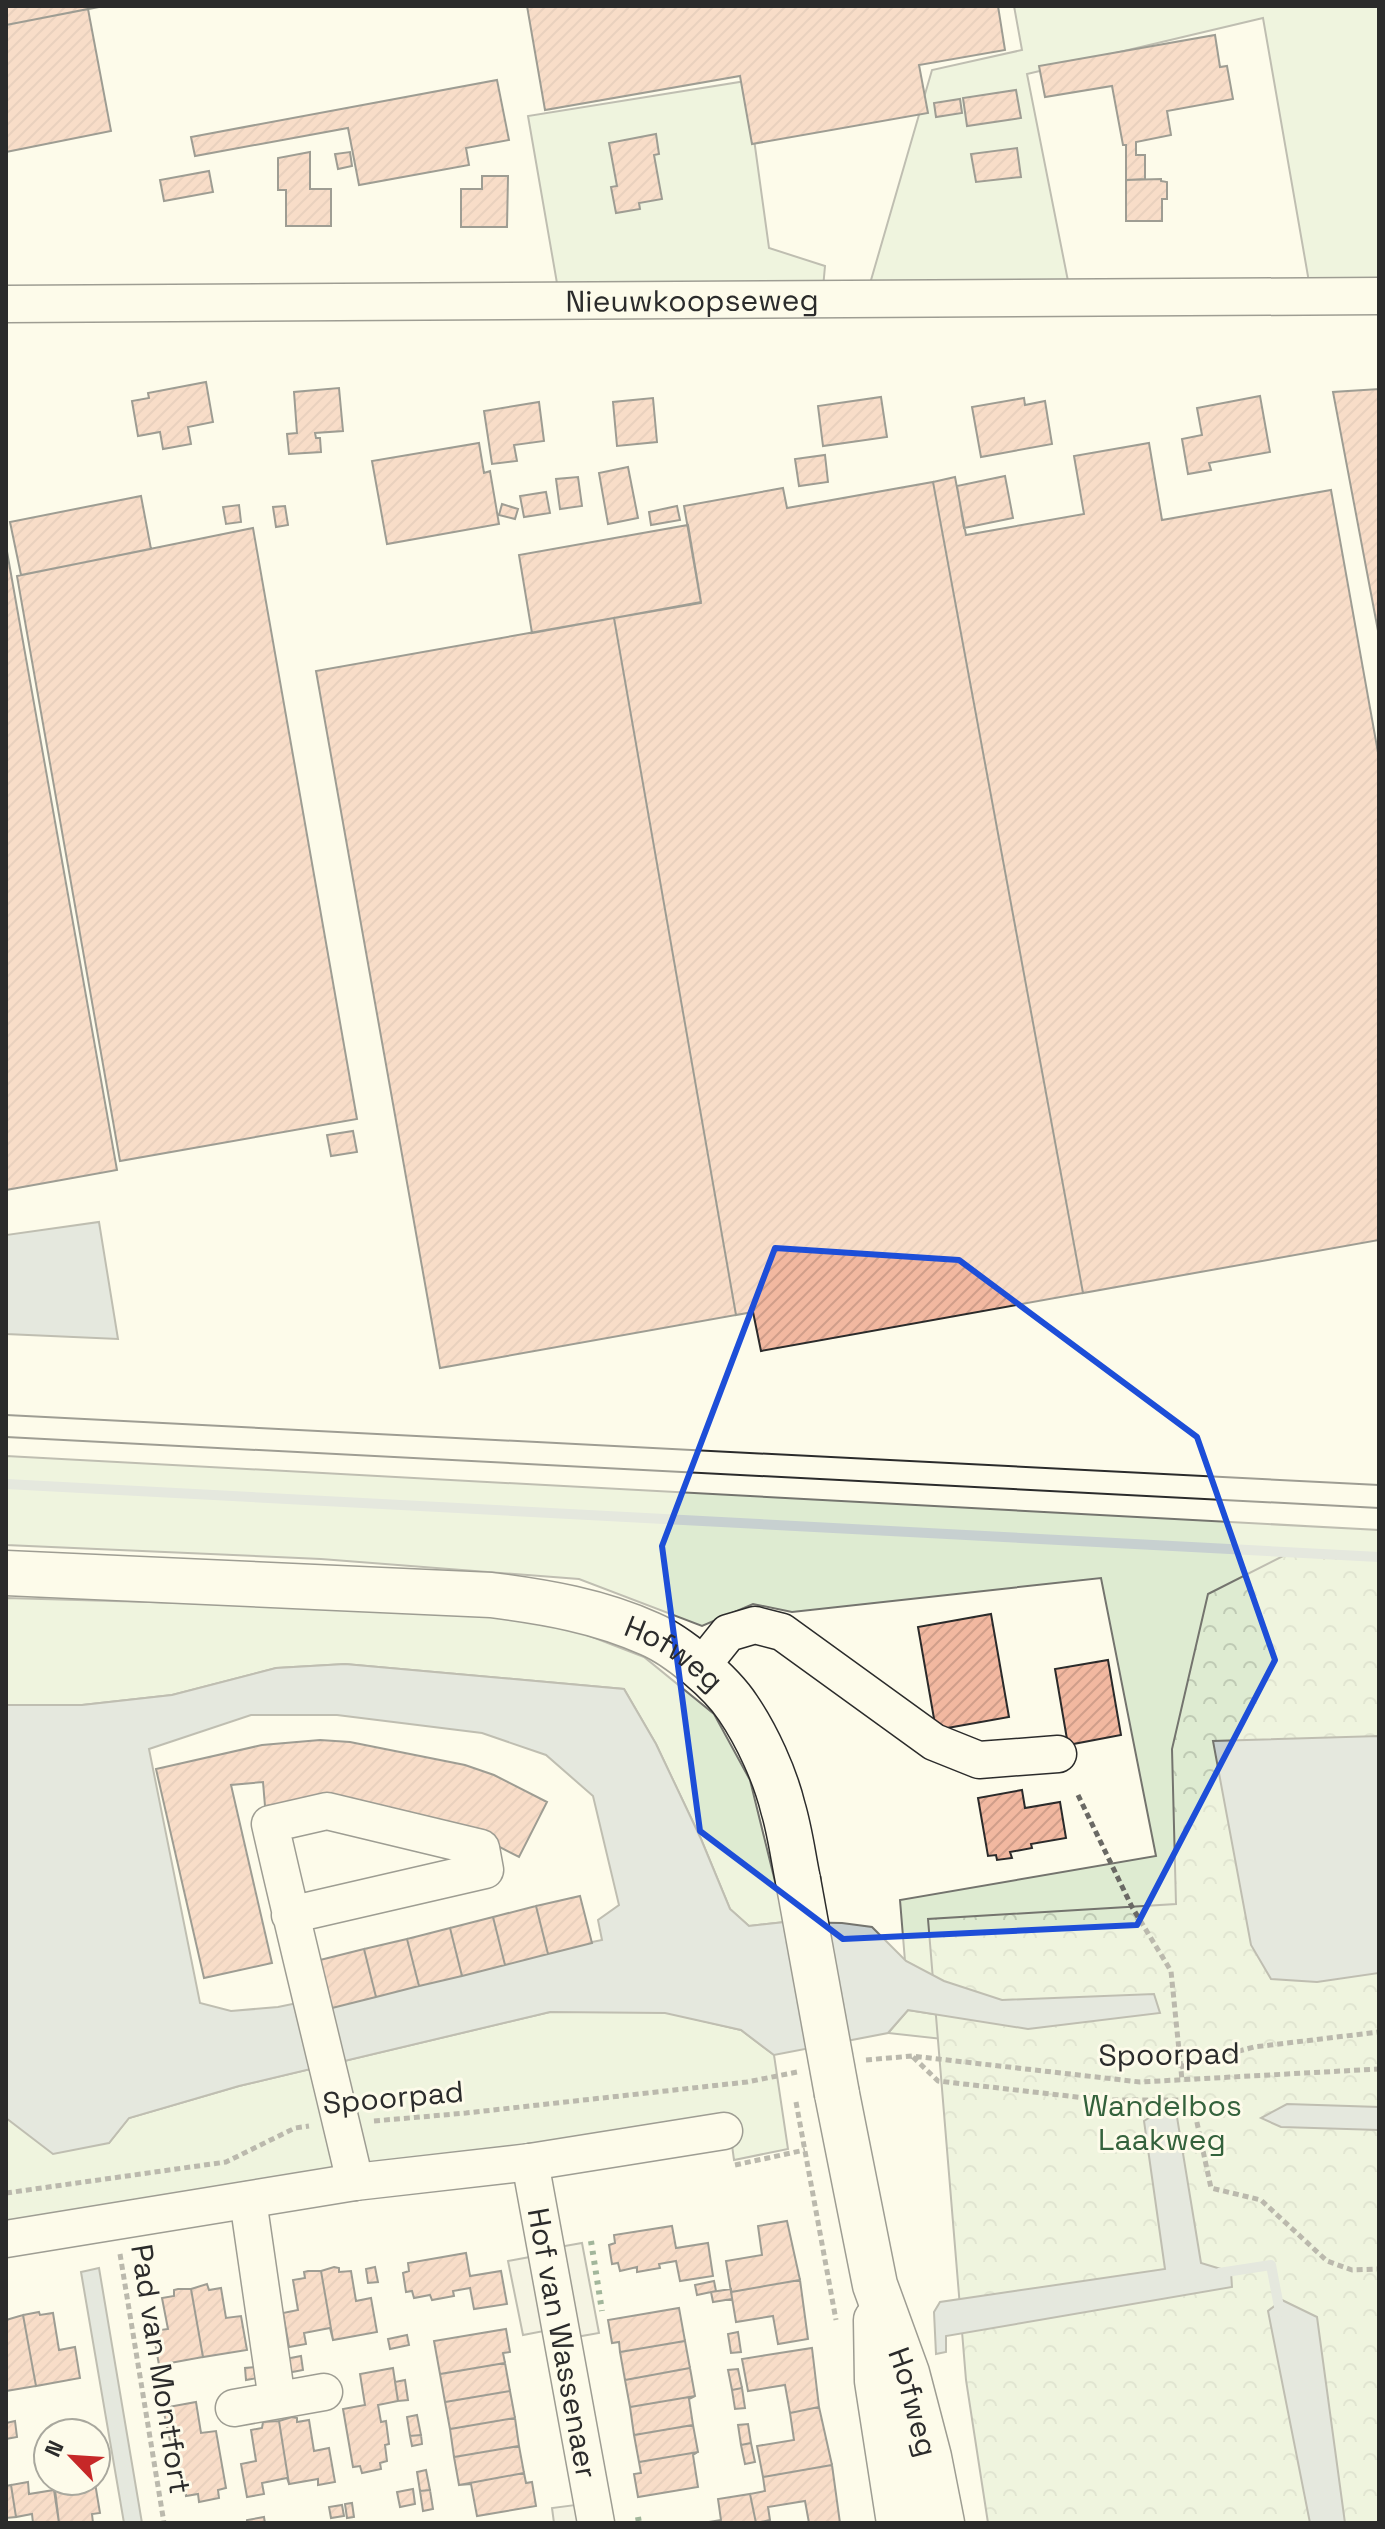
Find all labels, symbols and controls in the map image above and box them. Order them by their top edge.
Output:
street label: Nieuwkoopseweg [565,280,819,320]
street label: Hofweg [619,1606,732,1699]
street label: Spoorpad [1098,2033,1240,2075]
street label: Spoorpad [321,2071,465,2123]
park label: Wandelbos Laakweg [1082,2086,1242,2159]
street label: Hof van Wassenaer [519,2205,607,2481]
street label: Pad van Montfort [122,2241,200,2497]
street label: Hofweg [880,2342,948,2461]
north arrow [32,2417,112,2497]
text: N [38,2436,70,2461]

